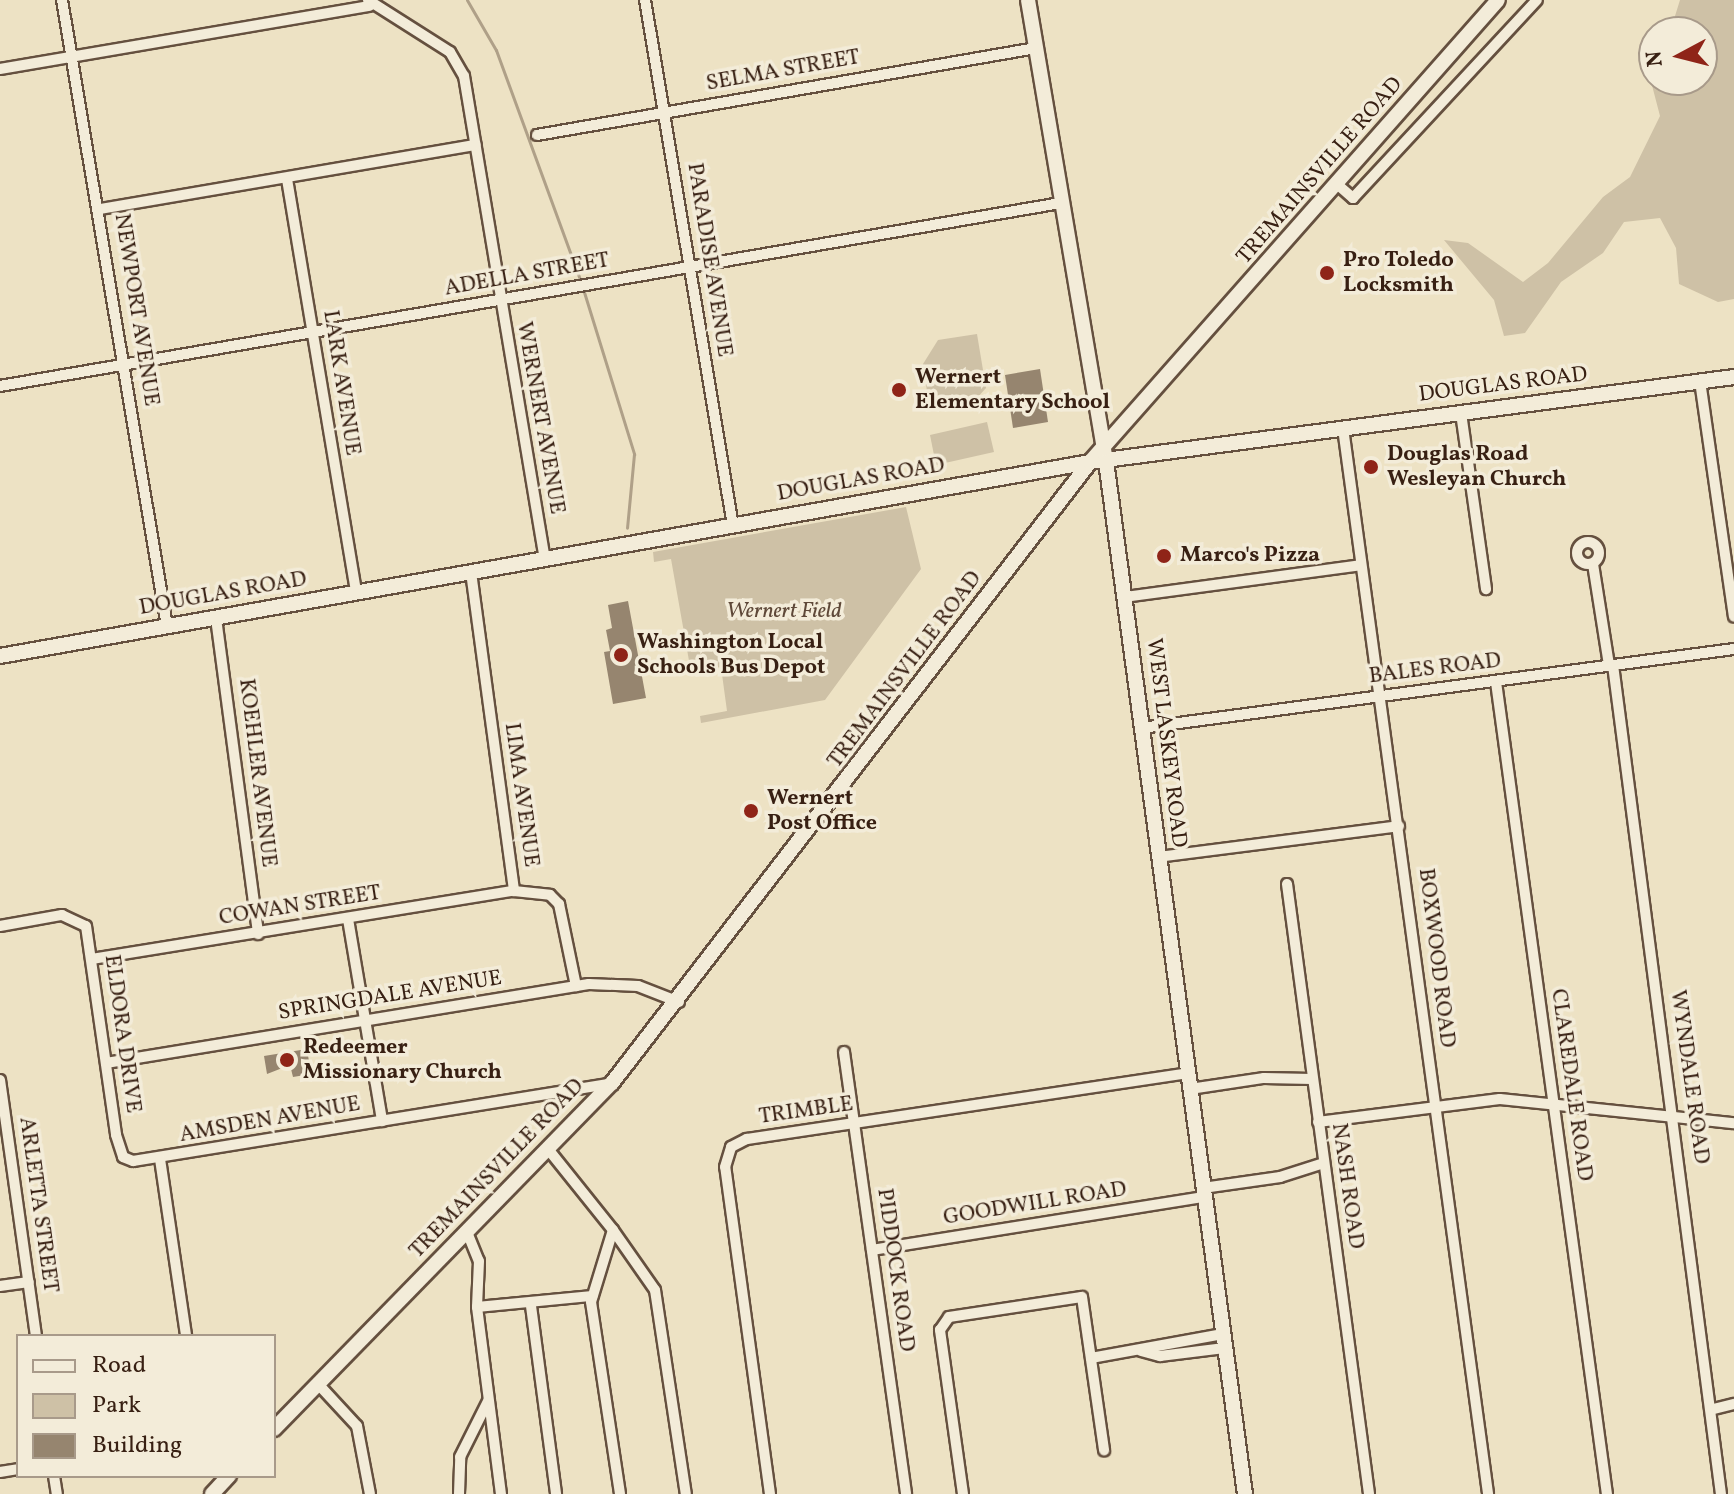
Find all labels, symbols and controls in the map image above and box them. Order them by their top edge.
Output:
north arrow [1638,16,1718,96]
street label: SELMA STREET [704,44,862,98]
text: N [1639,49,1672,69]
street label: TREMAINSVILLE ROAD [1231,72,1409,270]
street label: PARADISE AVENUE [681,161,737,359]
street label: NEWPORT AVENUE [108,211,164,409]
place label: Pro Toledo Locksmith [1343,247,1454,298]
street label: ADELLA STREET [443,248,611,302]
marker: Pro Toledo Locksmith [1318,264,1336,282]
street label: LARK AVENUE [316,308,366,458]
street label: WERNERT AVENUE [510,319,570,517]
street label: DOUGLAS ROAD [1417,362,1589,408]
place label: Wernert Elementary School [915,364,1110,416]
marker: Wernert Elementary School [890,381,908,399]
place label: Douglas Road Wesleyan Church [1387,441,1566,492]
street label: DOUGLAS ROAD [775,452,947,508]
marker: Douglas Road Wesleyan Church [1362,458,1380,476]
place label: Marco's Pizza [1180,543,1320,569]
marker: Marco's Pizza [1155,547,1173,565]
street label: DOUGLAS ROAD [137,566,309,622]
street label: TREMAINSVILLE ROAD [822,566,988,774]
park label: Wernert Field [726,599,842,625]
place label: Washington Local Schools Bus Depot [637,629,825,680]
street label: WEST LASKEY ROAD [1140,636,1192,850]
marker: Washington Local Schools Bus Depot [612,646,630,664]
street label: BALES ROAD [1367,648,1503,690]
street label: KOEHLER AVENUE [232,677,282,869]
street label: LIMA AVENUE [498,721,544,869]
place label: Wernert Post Office [767,785,877,836]
marker: Wernert Post Office [742,802,760,820]
street label: BOXWOOD ROAD [1412,867,1460,1049]
street label: COWAN STREET [217,880,383,932]
street label: ELDORA DRIVE [98,953,146,1115]
street label: SPRINGDALE AVENUE [276,965,504,1027]
street label: CLAREDALE ROAD [1544,987,1598,1183]
street label: WYNDALE ROAD [1664,988,1714,1166]
place label: Redeemer Missionary Church [303,1034,502,1086]
marker: Redeemer Missionary Church [278,1051,296,1069]
street label: TREMAINSVILLE ROAD [404,1074,590,1264]
street label: AMSDEN AVENUE [178,1091,362,1149]
street label: TRIMBLE [757,1091,855,1131]
street label: ARLETTA STREET [13,1115,63,1295]
street label: NASH ROAD [1325,1121,1369,1251]
street label: GOODWILL ROAD [941,1176,1129,1232]
street label: PIDDOCK ROAD [870,1187,920,1353]
legend [16,1334,276,1478]
text: Road [92,1349,146,1383]
text: Park [92,1389,141,1423]
text: Building [92,1429,182,1463]

